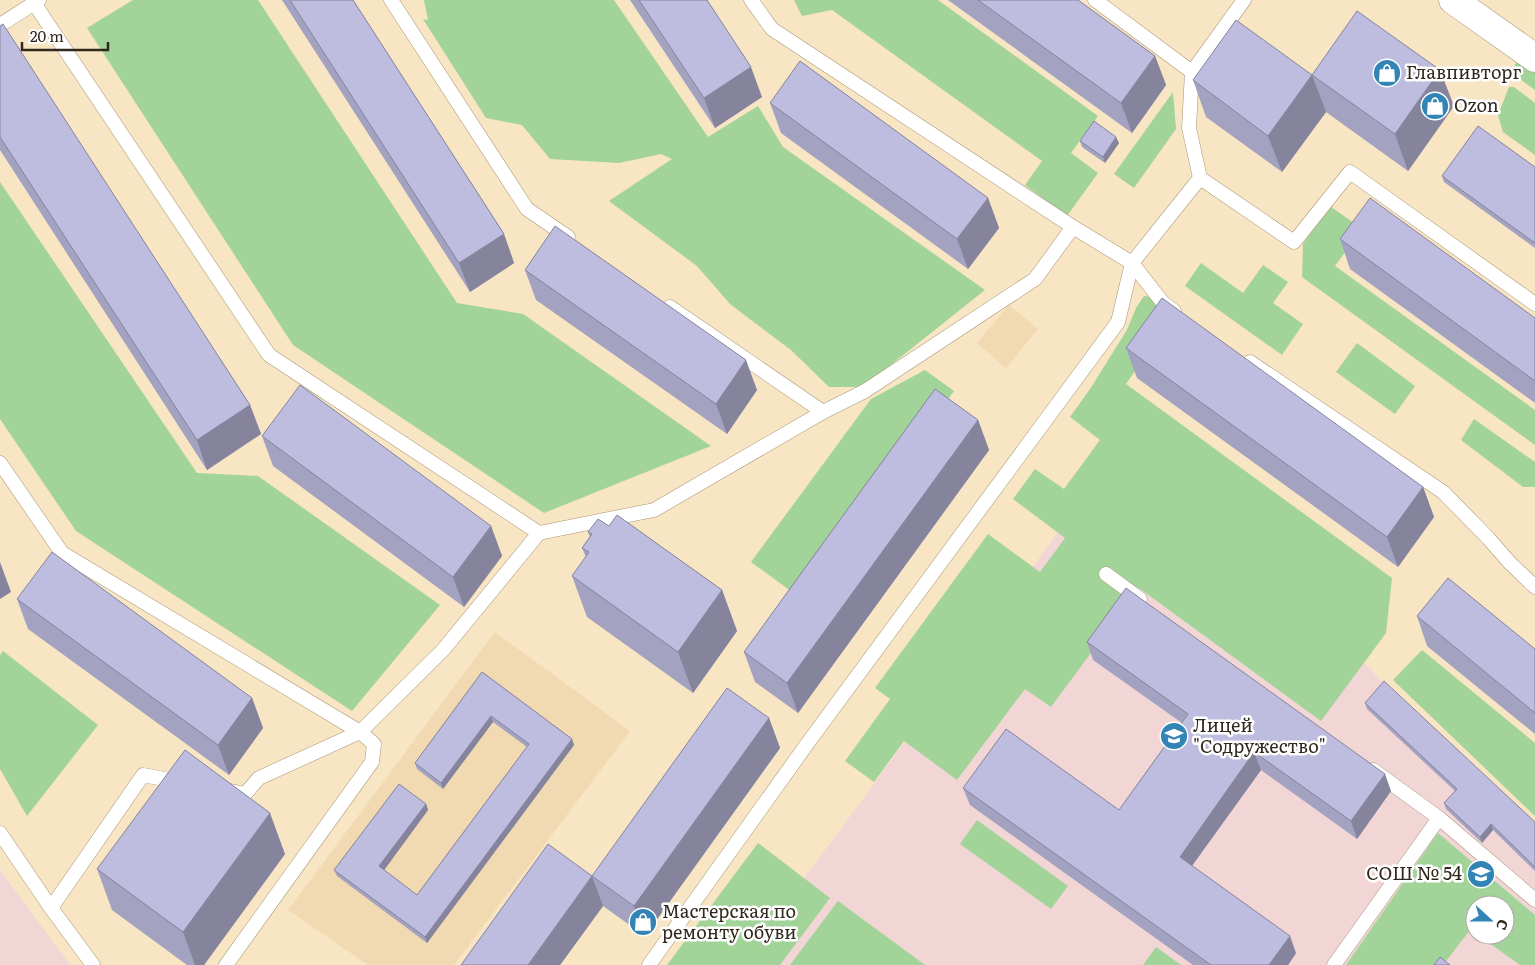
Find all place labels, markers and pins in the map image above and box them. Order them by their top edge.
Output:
shop icon: Главпивторг [1372,58,1402,88]
place label: Главпивторг [1406,58,1521,85]
shop icon: Ozon [1420,91,1450,121]
place label: Ozon [1454,91,1499,118]
place label: Лицей "Содружество" [1193,711,1326,759]
school or university icon: Лицей "Содружество" [1159,721,1189,751]
place label: СОШ № 54 [1366,859,1462,886]
school or university icon: СОШ № 54 [1466,859,1496,889]
place label: Мастерская по ремонту обуви [662,897,797,945]
shop icon: Мастерская по ремонту обуви [628,907,658,937]

